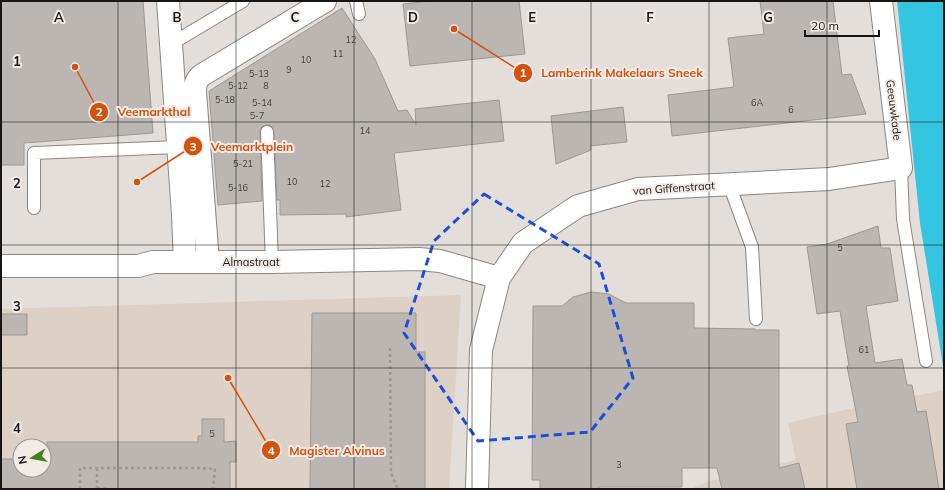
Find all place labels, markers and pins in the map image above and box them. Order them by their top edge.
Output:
callout: Lamberink Makelaars Sneek [513,61,711,85]
callout: Veemarkthal [89,100,198,124]
callout: Veemarktplein [183,134,302,158]
callout: Magister Alvinus [261,438,393,462]

